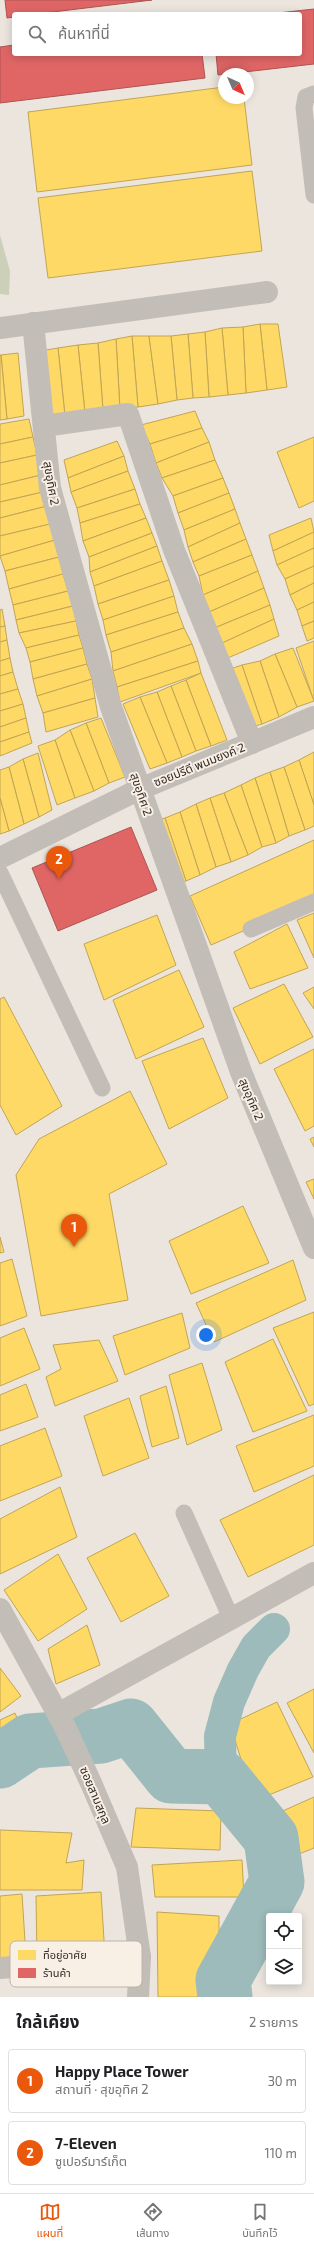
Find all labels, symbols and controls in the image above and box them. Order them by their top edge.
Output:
search box [12,12,302,56]
icon: search [26,23,48,45]
text: ค้นหาที่นี่ [58,24,110,42]
north arrow [218,68,254,104]
street label: สุขอุทิศ 2 [40,460,63,507]
street label: ซอยปรีดี พนมยงค์ 2 [151,739,247,789]
street label: สุขอุทิศ 2 [127,771,156,818]
pin: 2 [46,846,72,879]
street label: สุขอุทิศ 2 [236,1076,267,1123]
pin: 1 [61,1214,87,1247]
your location [196,1325,216,1345]
street label: ซอยสามสกุล [77,1764,114,1826]
map controls [266,1913,302,1985]
button: locate [266,1913,302,1949]
legend [10,1941,142,1987]
text: ที่อยู่อาศัย [43,1947,87,1962]
button: layers [266,1949,302,1985]
text: ร้านค้า [43,1966,71,1979]
text: ใกล้เคียง [16,2011,79,2031]
text: 2 รายการ [249,2014,298,2030]
text: Happy Place Tower [55,2062,189,2080]
text: 1 [27,2073,33,2089]
text: 30 m [268,2073,297,2089]
text: สถานที่ · สุขอุทิศ 2 [55,2081,149,2097]
text: 7-Eleven [55,2134,117,2152]
text: 2 [26,2145,34,2161]
text: 110 m [265,2145,297,2161]
text: ซูเปอร์มาร์เก็ต [55,2153,127,2169]
tab: แผนที่ [36,2201,63,2242]
tab: เส้นทาง [136,2201,169,2242]
tab: บันทึกไว้ [242,2201,278,2242]

